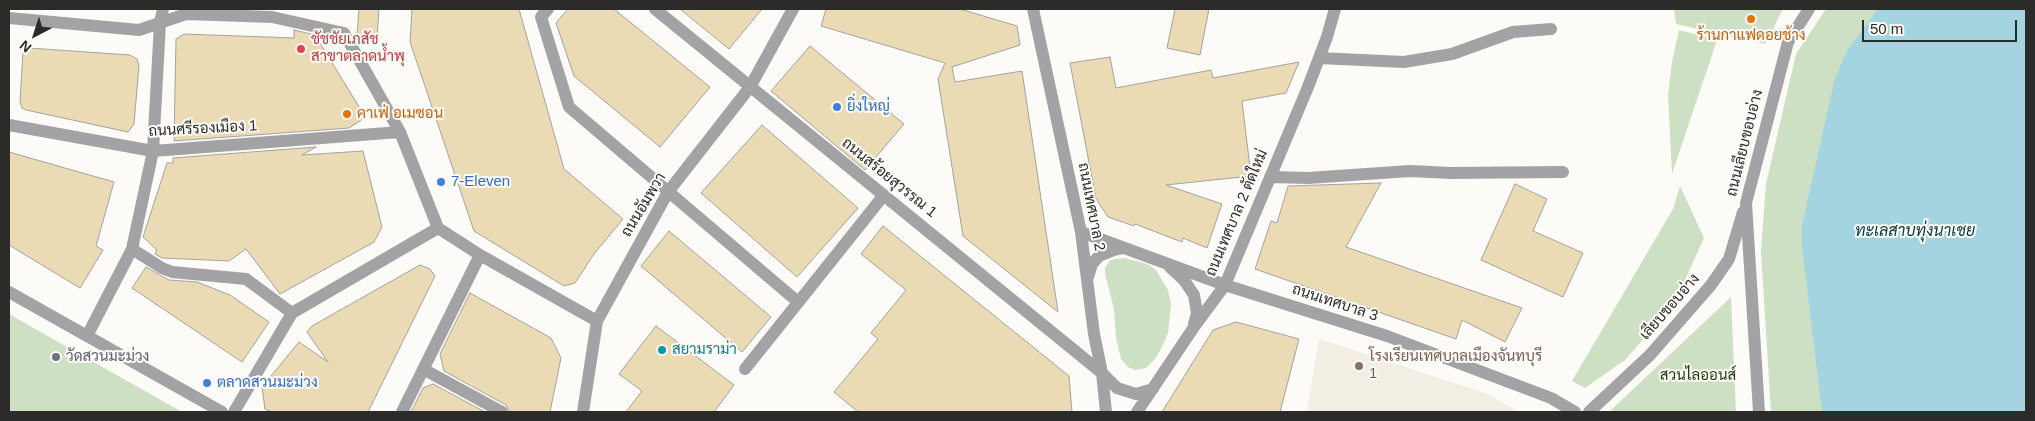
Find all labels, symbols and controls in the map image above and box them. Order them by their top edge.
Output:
north arrow [10,10,60,60]
scale bar [1865,10,2020,42]
marker: ร้านกาแฟดอยช้าง [1745,13,1757,25]
text: 50 m [1870,20,1903,37]
place label: ร้านกาแฟดอยช้าง [1697,27,1805,45]
place label: ชัชชัยเภสัช สาขาตลาดน้ำพุ [311,31,405,66]
text: N [16,37,34,56]
marker: ชัชชัยเภสัช สาขาตลาดน้ำพุ [295,43,307,55]
street label: ถนนเลียบขอบอ่าง [1723,88,1767,198]
place label: ยิ่งใหญ่ [847,98,890,116]
marker: ยิ่งใหญ่ [831,101,843,113]
place label: คาเฟ่ อเมซอน [357,105,443,123]
marker: คาเฟ่ อเมซอน [341,108,353,120]
street label: ถนนศรีรองเมือง 1 [148,117,258,141]
street label: ถนนสร้อยสุวรรณ 1 [838,134,940,222]
street label: ถนนเทศบาล 2 ตัดใหม่ [1202,147,1272,279]
street label: ถนนเทศบาล 2 [1074,161,1108,253]
street label: ถนนอัมพวา [618,170,670,240]
place label: 7-Eleven [451,173,510,191]
marker: 7-Eleven [435,176,447,188]
water label: ทะเลสาบทุ่งนาเชย [1855,222,1975,242]
street label: เลียบขอบอ่าง [1636,270,1704,344]
street label: ถนนเทศบาล 3 [1290,281,1380,325]
place label: สยามราม่า [672,341,737,359]
marker: สยามราม่า [656,344,668,356]
place label: วัดสวนมะม่วง [66,348,149,366]
place label: โรงเรียนเทศบาลเมืองจันทบุรี 1 [1369,348,1542,383]
marker: วัดสวนมะม่วง [50,351,62,363]
marker: โรงเรียนเทศบาลเมืองจันทบุรี 1 [1353,360,1365,372]
park label: สวนไลออนส์ [1660,367,1736,385]
place label: ตลาดสวนมะม่วง [217,374,318,392]
marker: ตลาดสวนมะม่วง [201,377,213,389]

